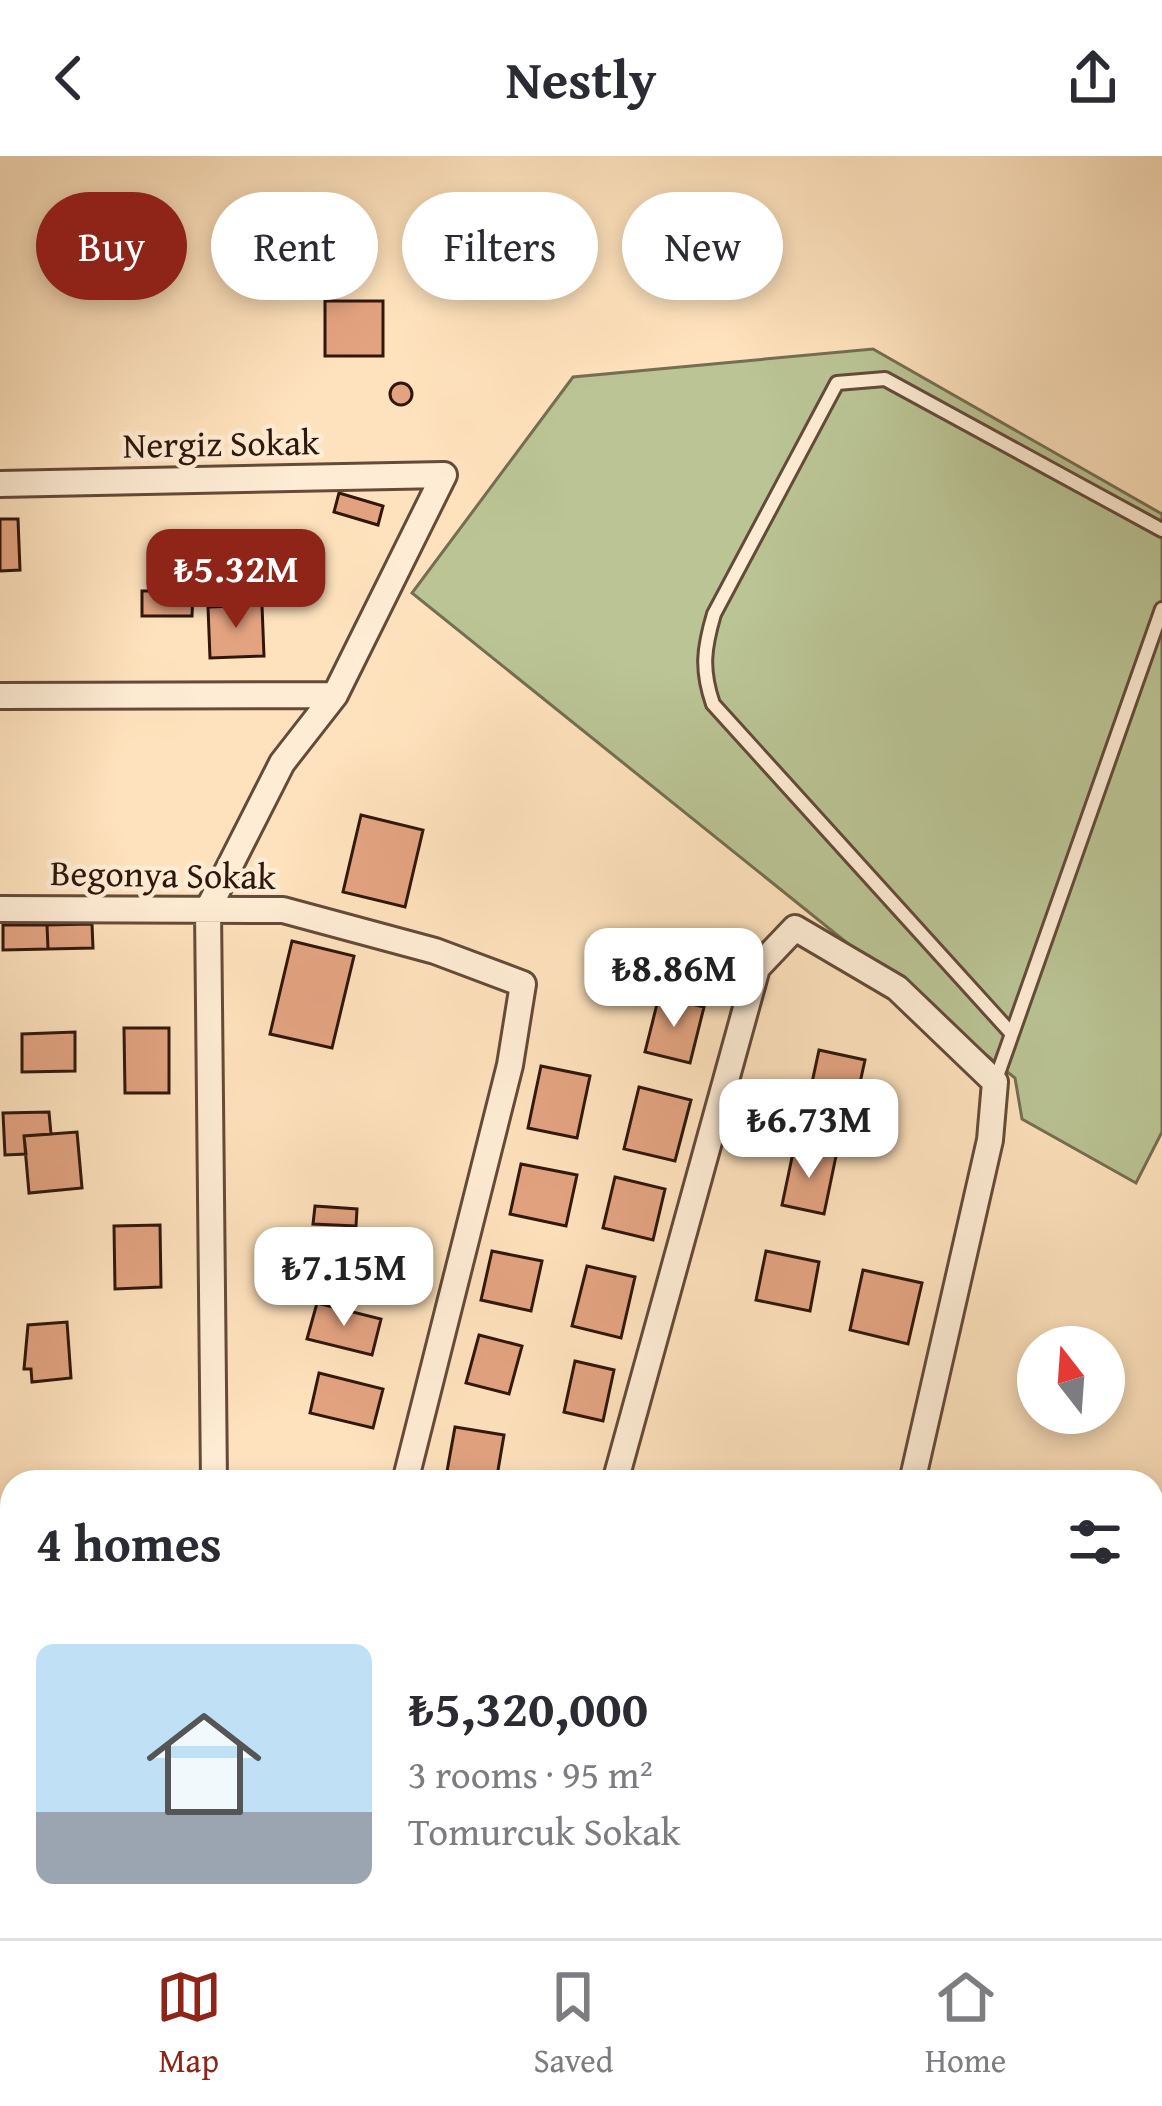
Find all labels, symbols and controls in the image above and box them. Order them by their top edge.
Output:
text: Nestly [506,39,656,118]
icon: back [36,45,102,111]
icon: share [1060,45,1126,111]
chip: Buy [36,192,187,300]
chip: Rent [211,192,378,300]
chip: Filters [402,192,598,300]
chip: New [622,192,783,300]
street label: Nergiz Sokak [122,414,320,471]
pin: ₺5.32M [138,529,334,631]
text: ₺5.32M [173,539,299,596]
street label: Begonya Sokak [50,845,277,902]
pin: ₺8.86M [576,928,772,1030]
text: ₺8.86M [611,938,737,995]
pin: ₺6.73M [711,1079,907,1181]
text: ₺6.73M [746,1089,872,1146]
pin: ₺7.15M [246,1227,442,1329]
text: ₺7.15M [281,1237,407,1294]
north arrow [1017,1326,1125,1434]
map controls [1017,1326,1125,1434]
text: 4 homes [36,1505,222,1580]
icon: filters [1062,1509,1128,1575]
text: ₺5,320,000 [408,1670,648,1745]
icon: home [132,1692,276,1836]
text: 3 rooms · 95 m² [408,1745,653,1802]
text: Tomurcuk Sokak [408,1802,680,1859]
tab: Map [156,1964,222,2084]
tab: Saved [533,1964,613,2084]
tab: Home [925,1964,1006,2084]

